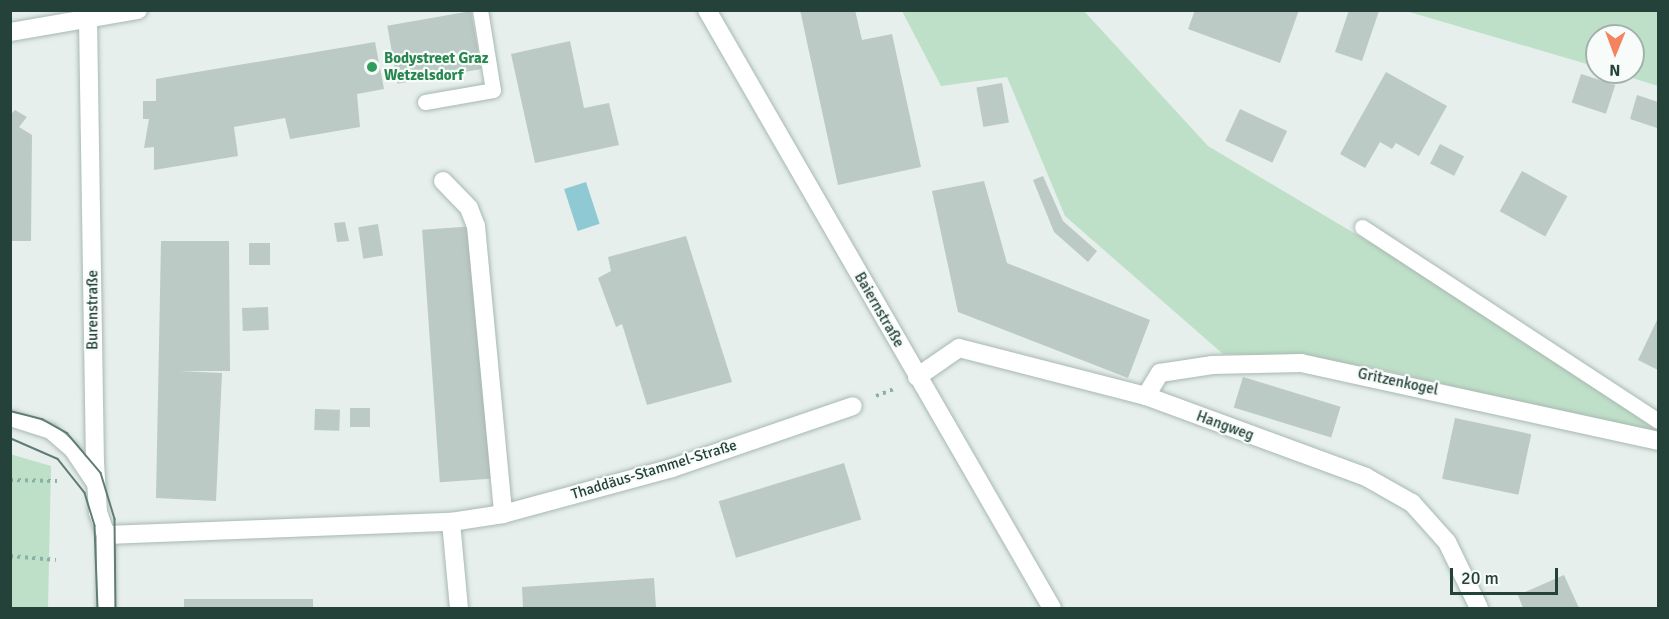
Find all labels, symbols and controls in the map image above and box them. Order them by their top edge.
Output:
north arrow [1585,24,1645,84]
place label: Bodystreet Graz Wetzelsdorf [384,49,488,84]
marker: Bodystreet Graz Wetzelsdorf [365,60,379,74]
text: N [1609,60,1620,80]
street label: Baiernstraße [850,269,908,351]
street label: Burenstraße [84,270,102,350]
street label: Gritzenkogel [1356,365,1440,399]
street label: Hangweg [1194,407,1256,445]
street label: Thaddäus-Stammel-Straße [569,436,739,504]
scale bar [1453,556,1561,594]
text: 20 m [1461,567,1499,589]

